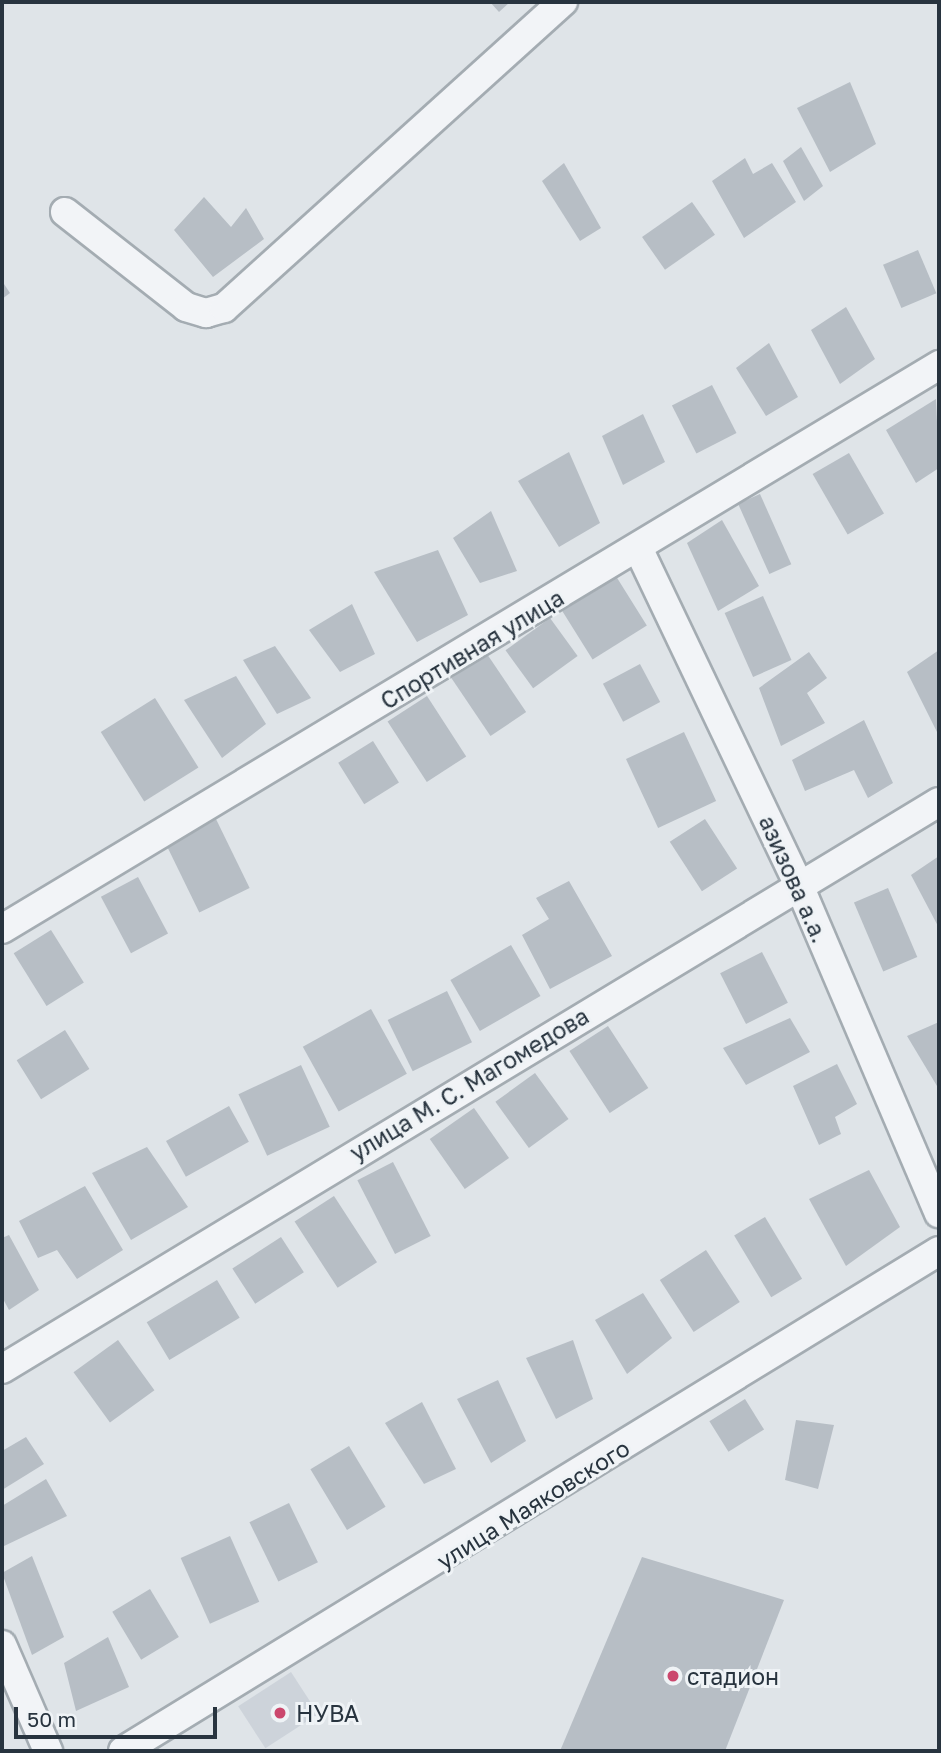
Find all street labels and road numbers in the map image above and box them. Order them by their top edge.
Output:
street label: Спортивная улица [375,583,569,715]
street label: азизова а.а. [754,811,834,947]
street label: улица М. С. Магомедова [345,1002,593,1166]
street label: улица Маяковского [432,1434,634,1574]

